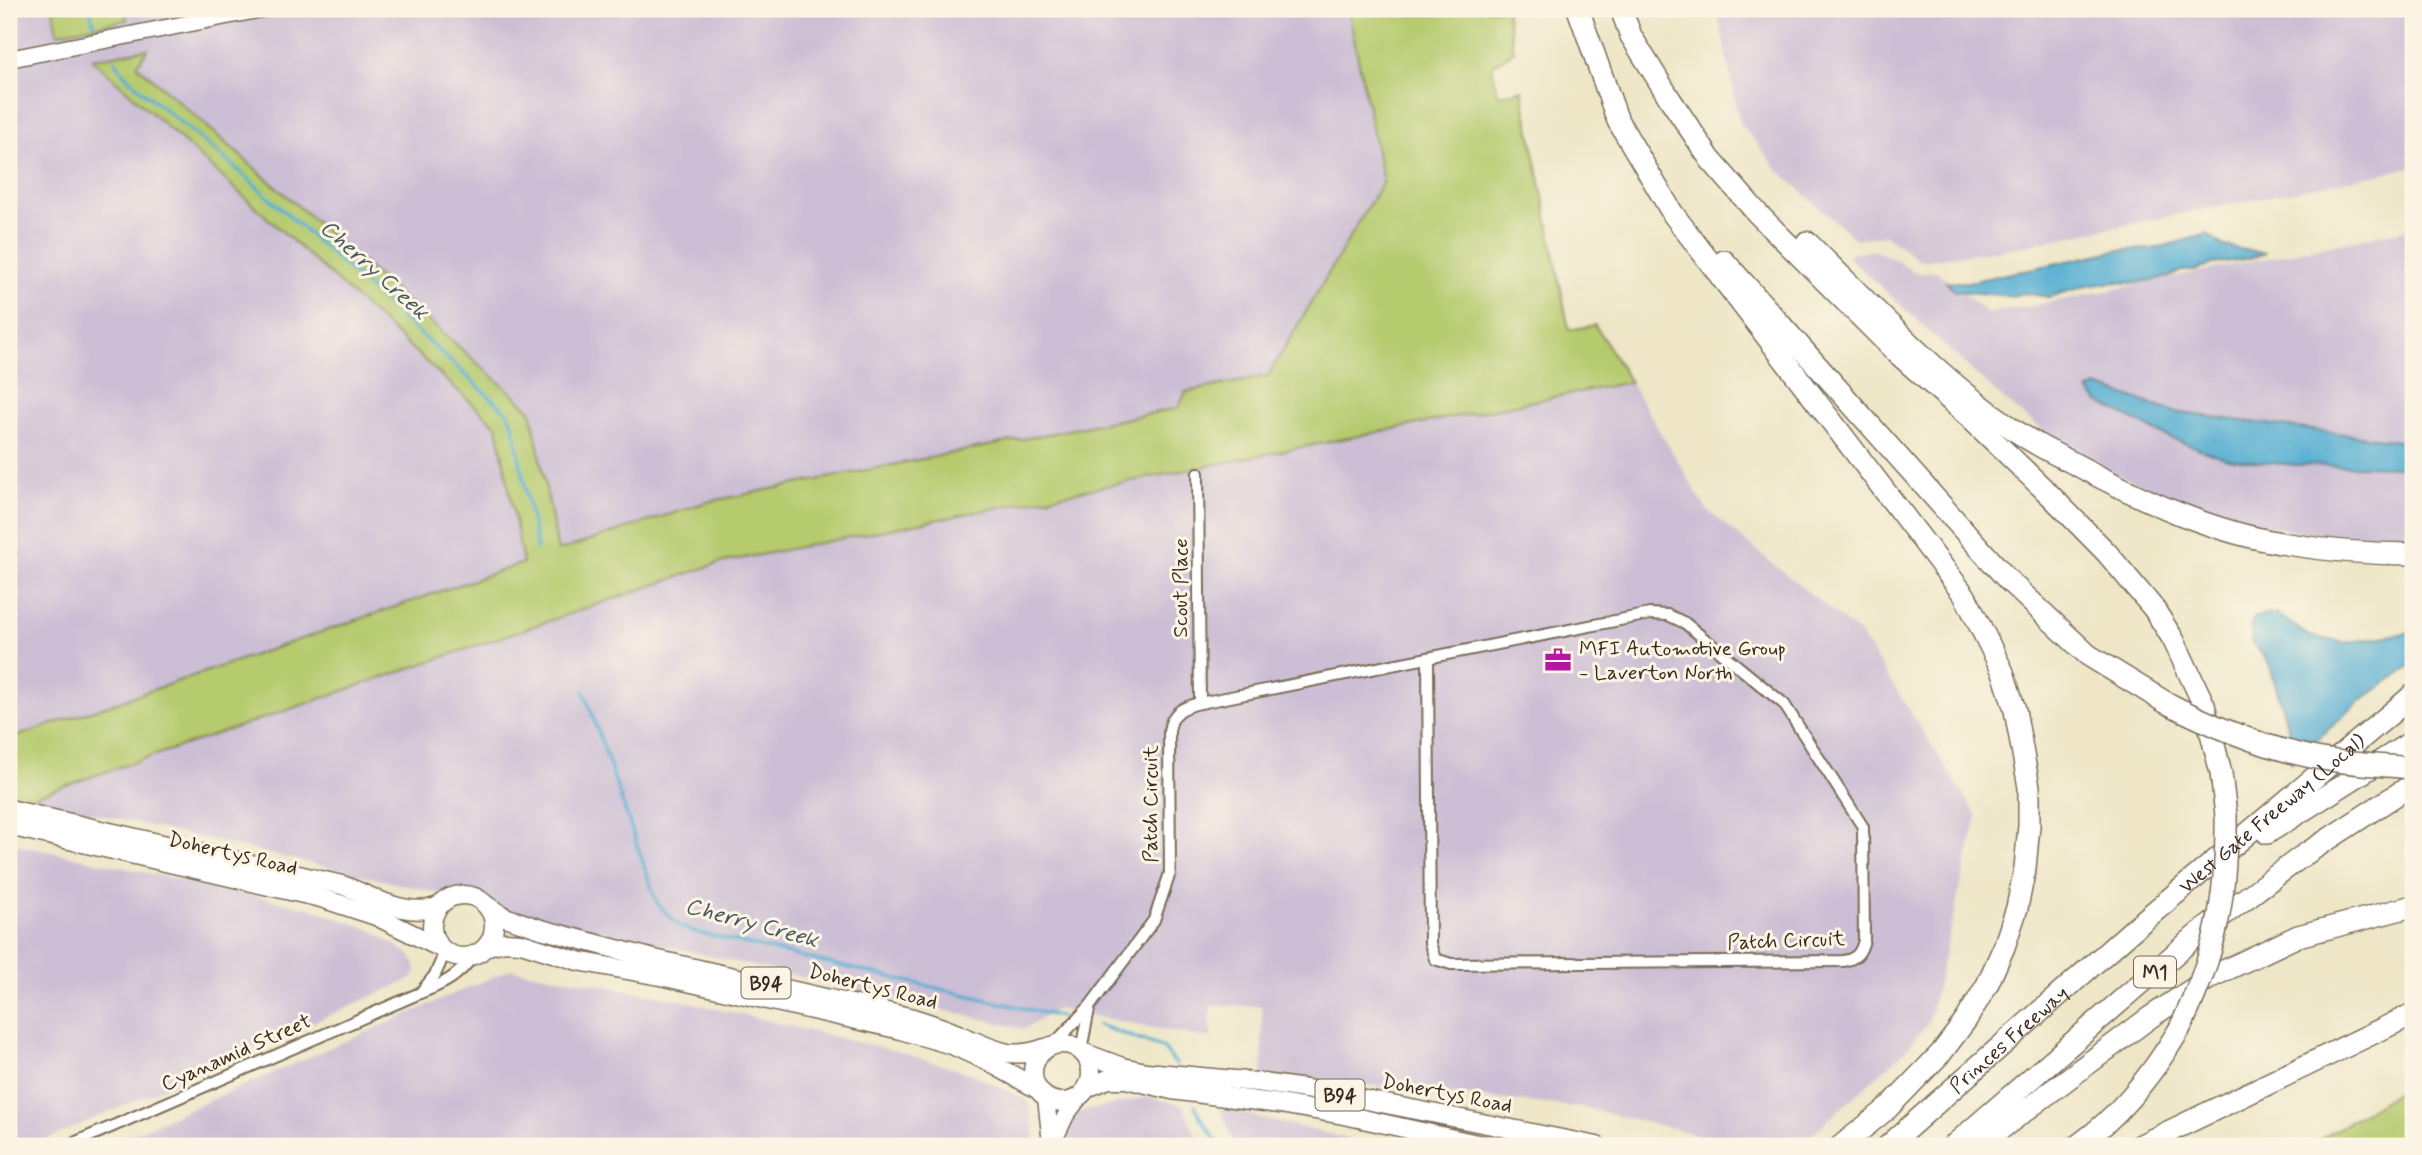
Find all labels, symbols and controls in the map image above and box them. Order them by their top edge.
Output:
water label: Cherry Creek [313,214,435,328]
street label: Scout Place [1167,538,1195,638]
place label: MFI Automotive Group - Laverton North [1579,635,1786,687]
office icon: MFI Automotive Group - Laverton North [1543,645,1573,675]
street label: West Gate Freeway (Local) [2173,727,2372,900]
street label: Patch Circuit [1137,745,1165,863]
street label: Dohertys Road [165,825,300,882]
water label: Cherry Creek [682,892,822,956]
street label: Patch Circuit [1727,925,1846,957]
road number: M1 [2134,956,2176,988]
street label: Dohertys Road [805,957,940,1017]
road number: B94 [742,967,790,998]
street label: Princes Freeway [1944,980,2075,1100]
street label: Cyanamid Street [157,1007,316,1099]
street label: Dohertys Road [1379,1068,1514,1120]
road number: B94 [1316,1079,1364,1110]

